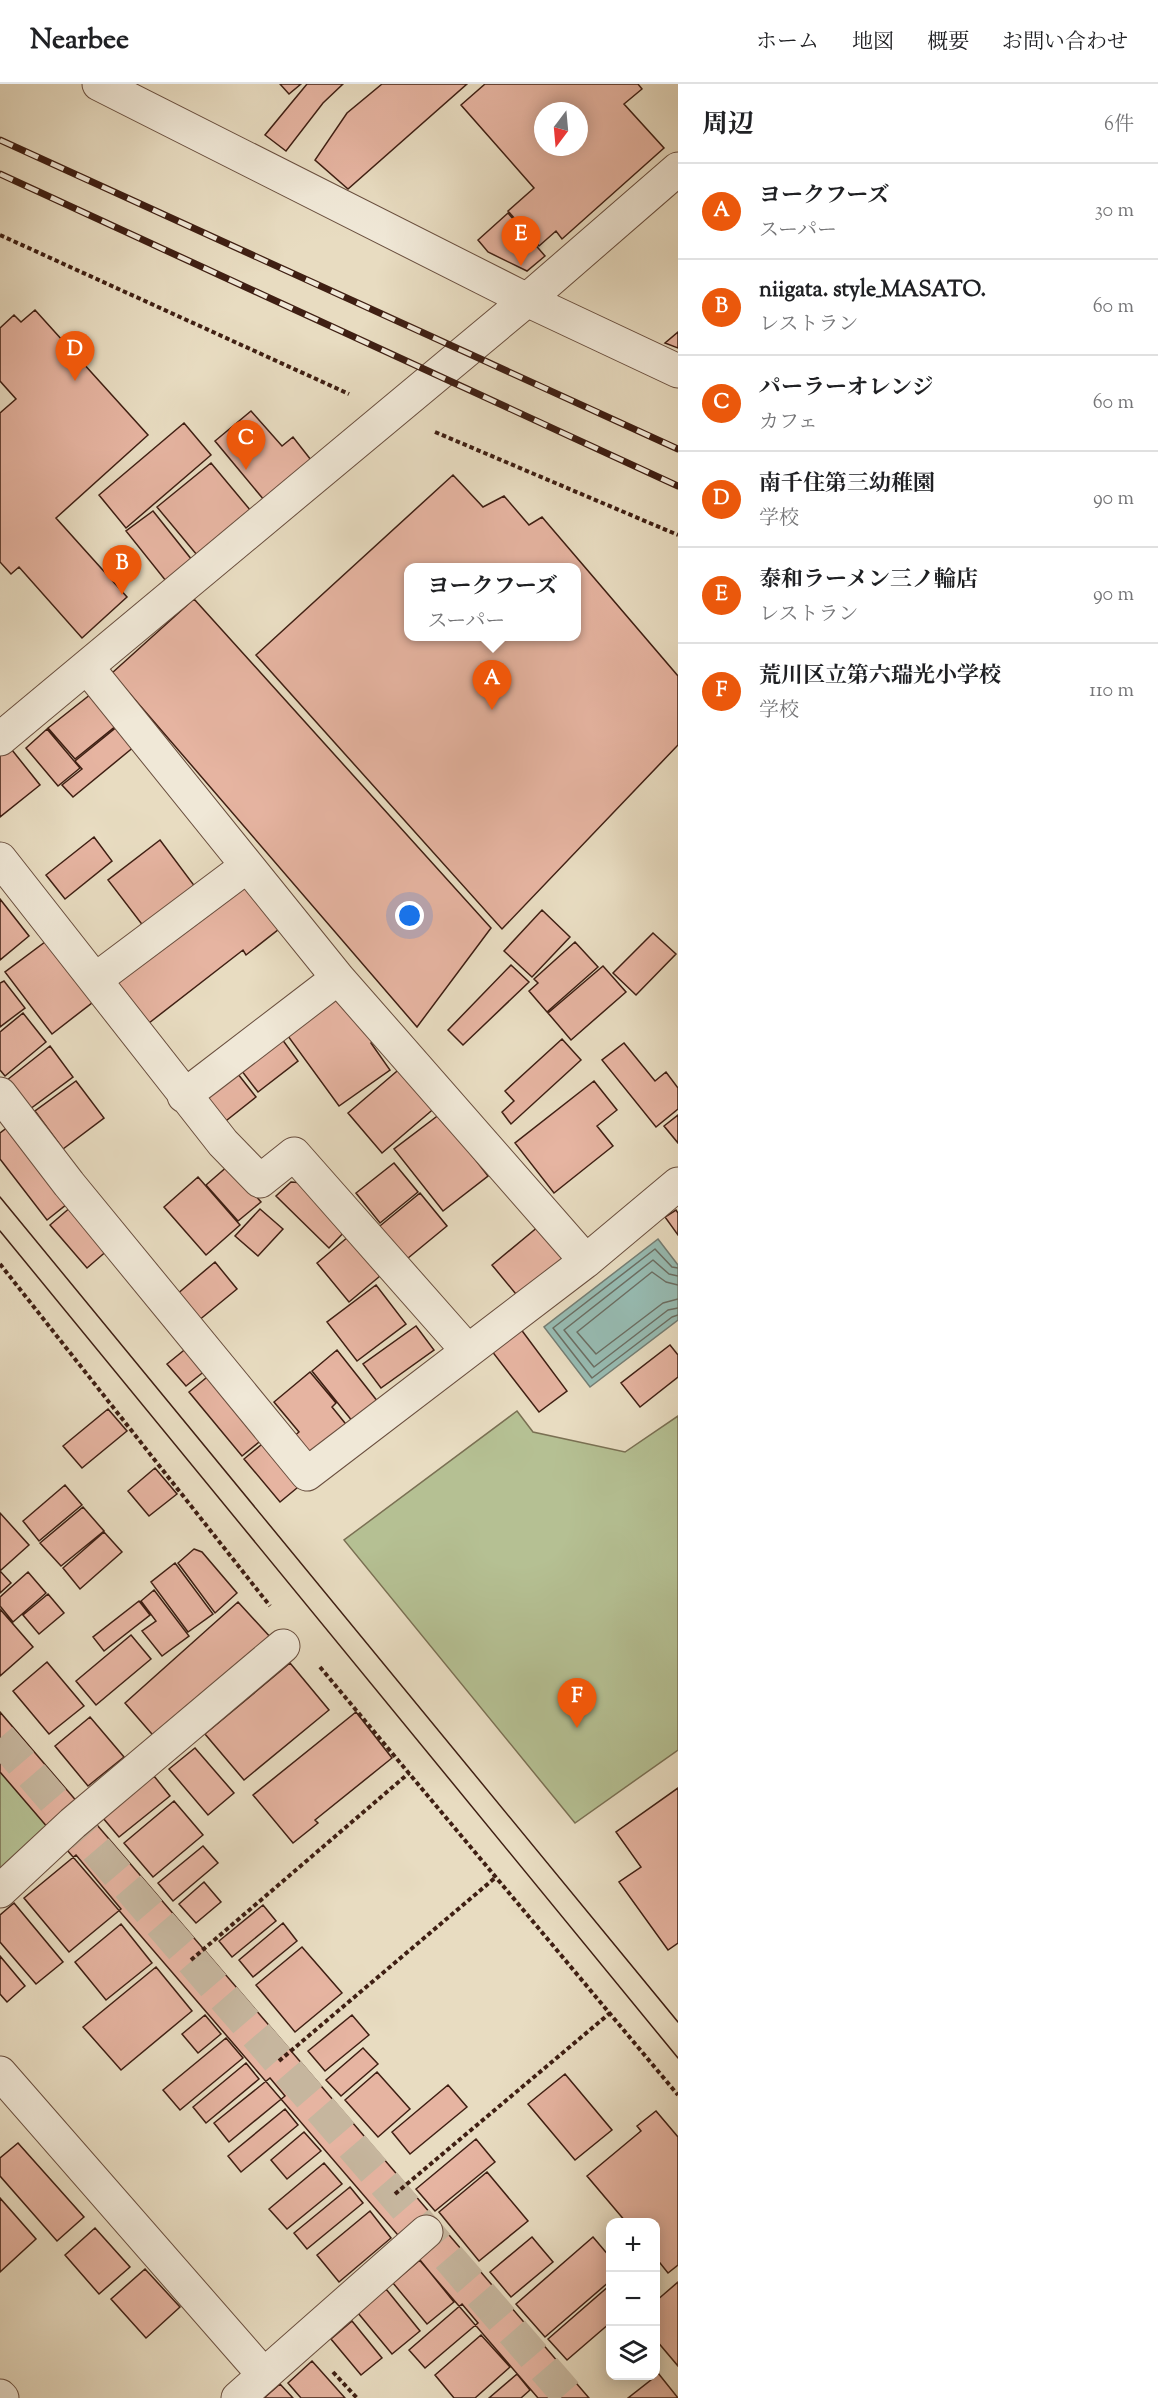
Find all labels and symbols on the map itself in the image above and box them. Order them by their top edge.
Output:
north arrow [534,102,588,156]
pin: E [502,216,540,266]
pin: D [56,332,94,381]
pin: C [226,420,266,470]
pin: B [102,546,142,595]
pin: A [472,660,512,710]
your location [395,901,424,930]
pin: F [558,1678,596,1728]

